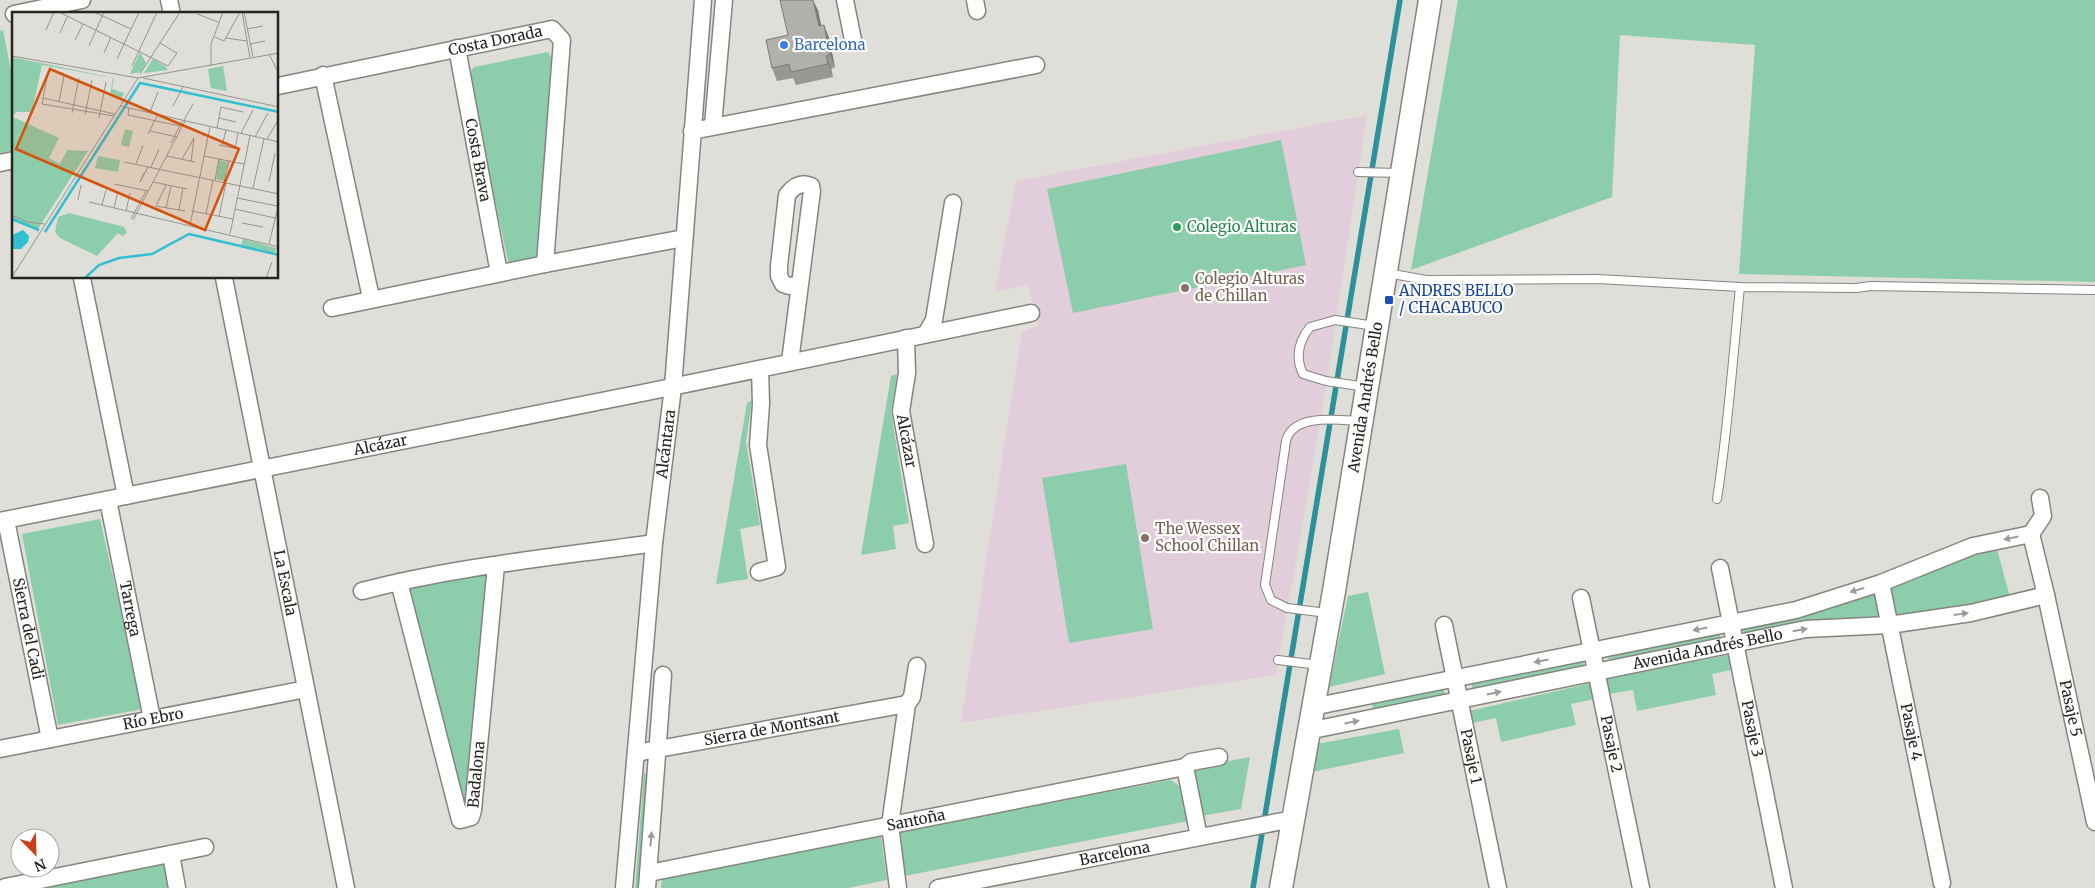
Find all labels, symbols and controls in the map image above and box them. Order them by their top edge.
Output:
inset map [12,12,279,279]
street label: Costa Dorada [447,21,544,59]
place label: Barcelona [794,35,865,54]
marker: Barcelona [778,39,790,51]
street label: Costa Brava [461,117,495,203]
place label: Colegio Alturas [1187,217,1297,236]
marker: Colegio Alturas [1171,221,1183,233]
place label: Colegio Alturas de Chillan [1195,269,1305,305]
place label: ANDRES BELLO / CHACABUCO [1398,281,1514,317]
marker: Colegio Alturas de Chillan [1179,282,1191,294]
marker: ANDRES BELLO / CHACABUCO [1383,294,1395,306]
street label: Avenida Andrés Bello [1343,320,1387,475]
street label: Alcántara [652,408,679,481]
street label: Alcázar [893,412,921,470]
street label: Alcázar [351,430,409,459]
place label: The Wessex School Chillan [1155,519,1259,555]
marker: The Wessex School Chillan [1139,532,1151,544]
one-way arrow [2003,534,2019,542]
street label: La Escala [270,548,301,618]
street label: Sierra del Cadi [9,576,48,682]
street label: Tarrega [115,579,145,638]
one-way arrow [1850,586,1865,594]
one-way arrow [1954,610,1970,618]
street label: Avenida Andrés Bello [1630,624,1784,673]
one-way arrow [1692,625,1708,633]
one-way arrow [1792,626,1808,634]
one-way arrow [1533,657,1548,665]
street label: Pasaje 5 [2056,678,2086,739]
one-way arrow [1487,689,1502,697]
street label: Pasaje 3 [1738,699,1768,759]
street label: Pasaje 4 [1897,701,1927,762]
street label: Río Ebro [121,703,185,734]
street label: Sierra de Montsant [702,706,841,750]
street label: Pasaje 2 [1597,714,1627,774]
one-way arrow [1344,718,1359,726]
street label: Pasaje 1 [1457,727,1486,786]
street label: Badalona [463,740,488,809]
street label: Santoña [885,805,947,835]
north arrow [10,828,60,878]
one-way arrow [648,831,656,847]
street label: Barcelona [1078,837,1152,869]
text: N [31,855,49,875]

